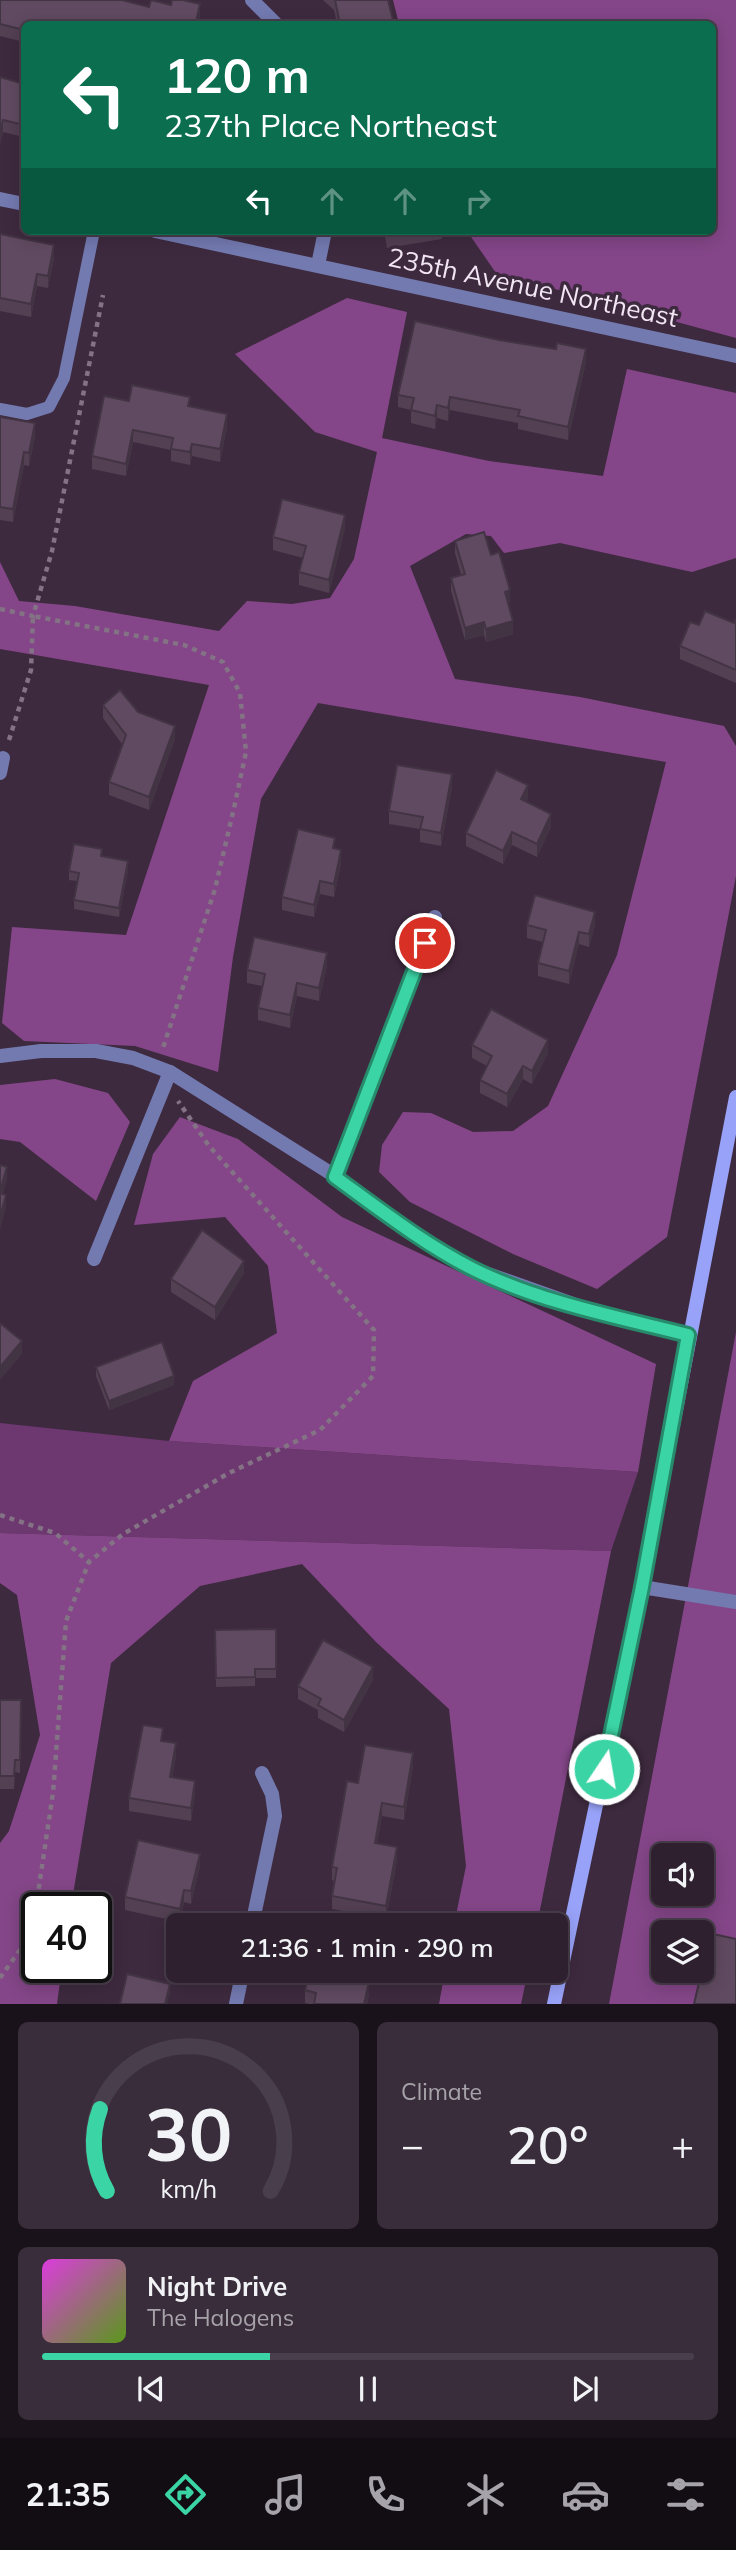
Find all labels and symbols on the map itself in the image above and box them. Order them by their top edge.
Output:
street label: 235th Avenue Northeast [385,240,681,334]
pin [395,913,455,973]
position arrow [567,1732,641,1806]
speed limit sign: 40 [21,1892,112,1983]

